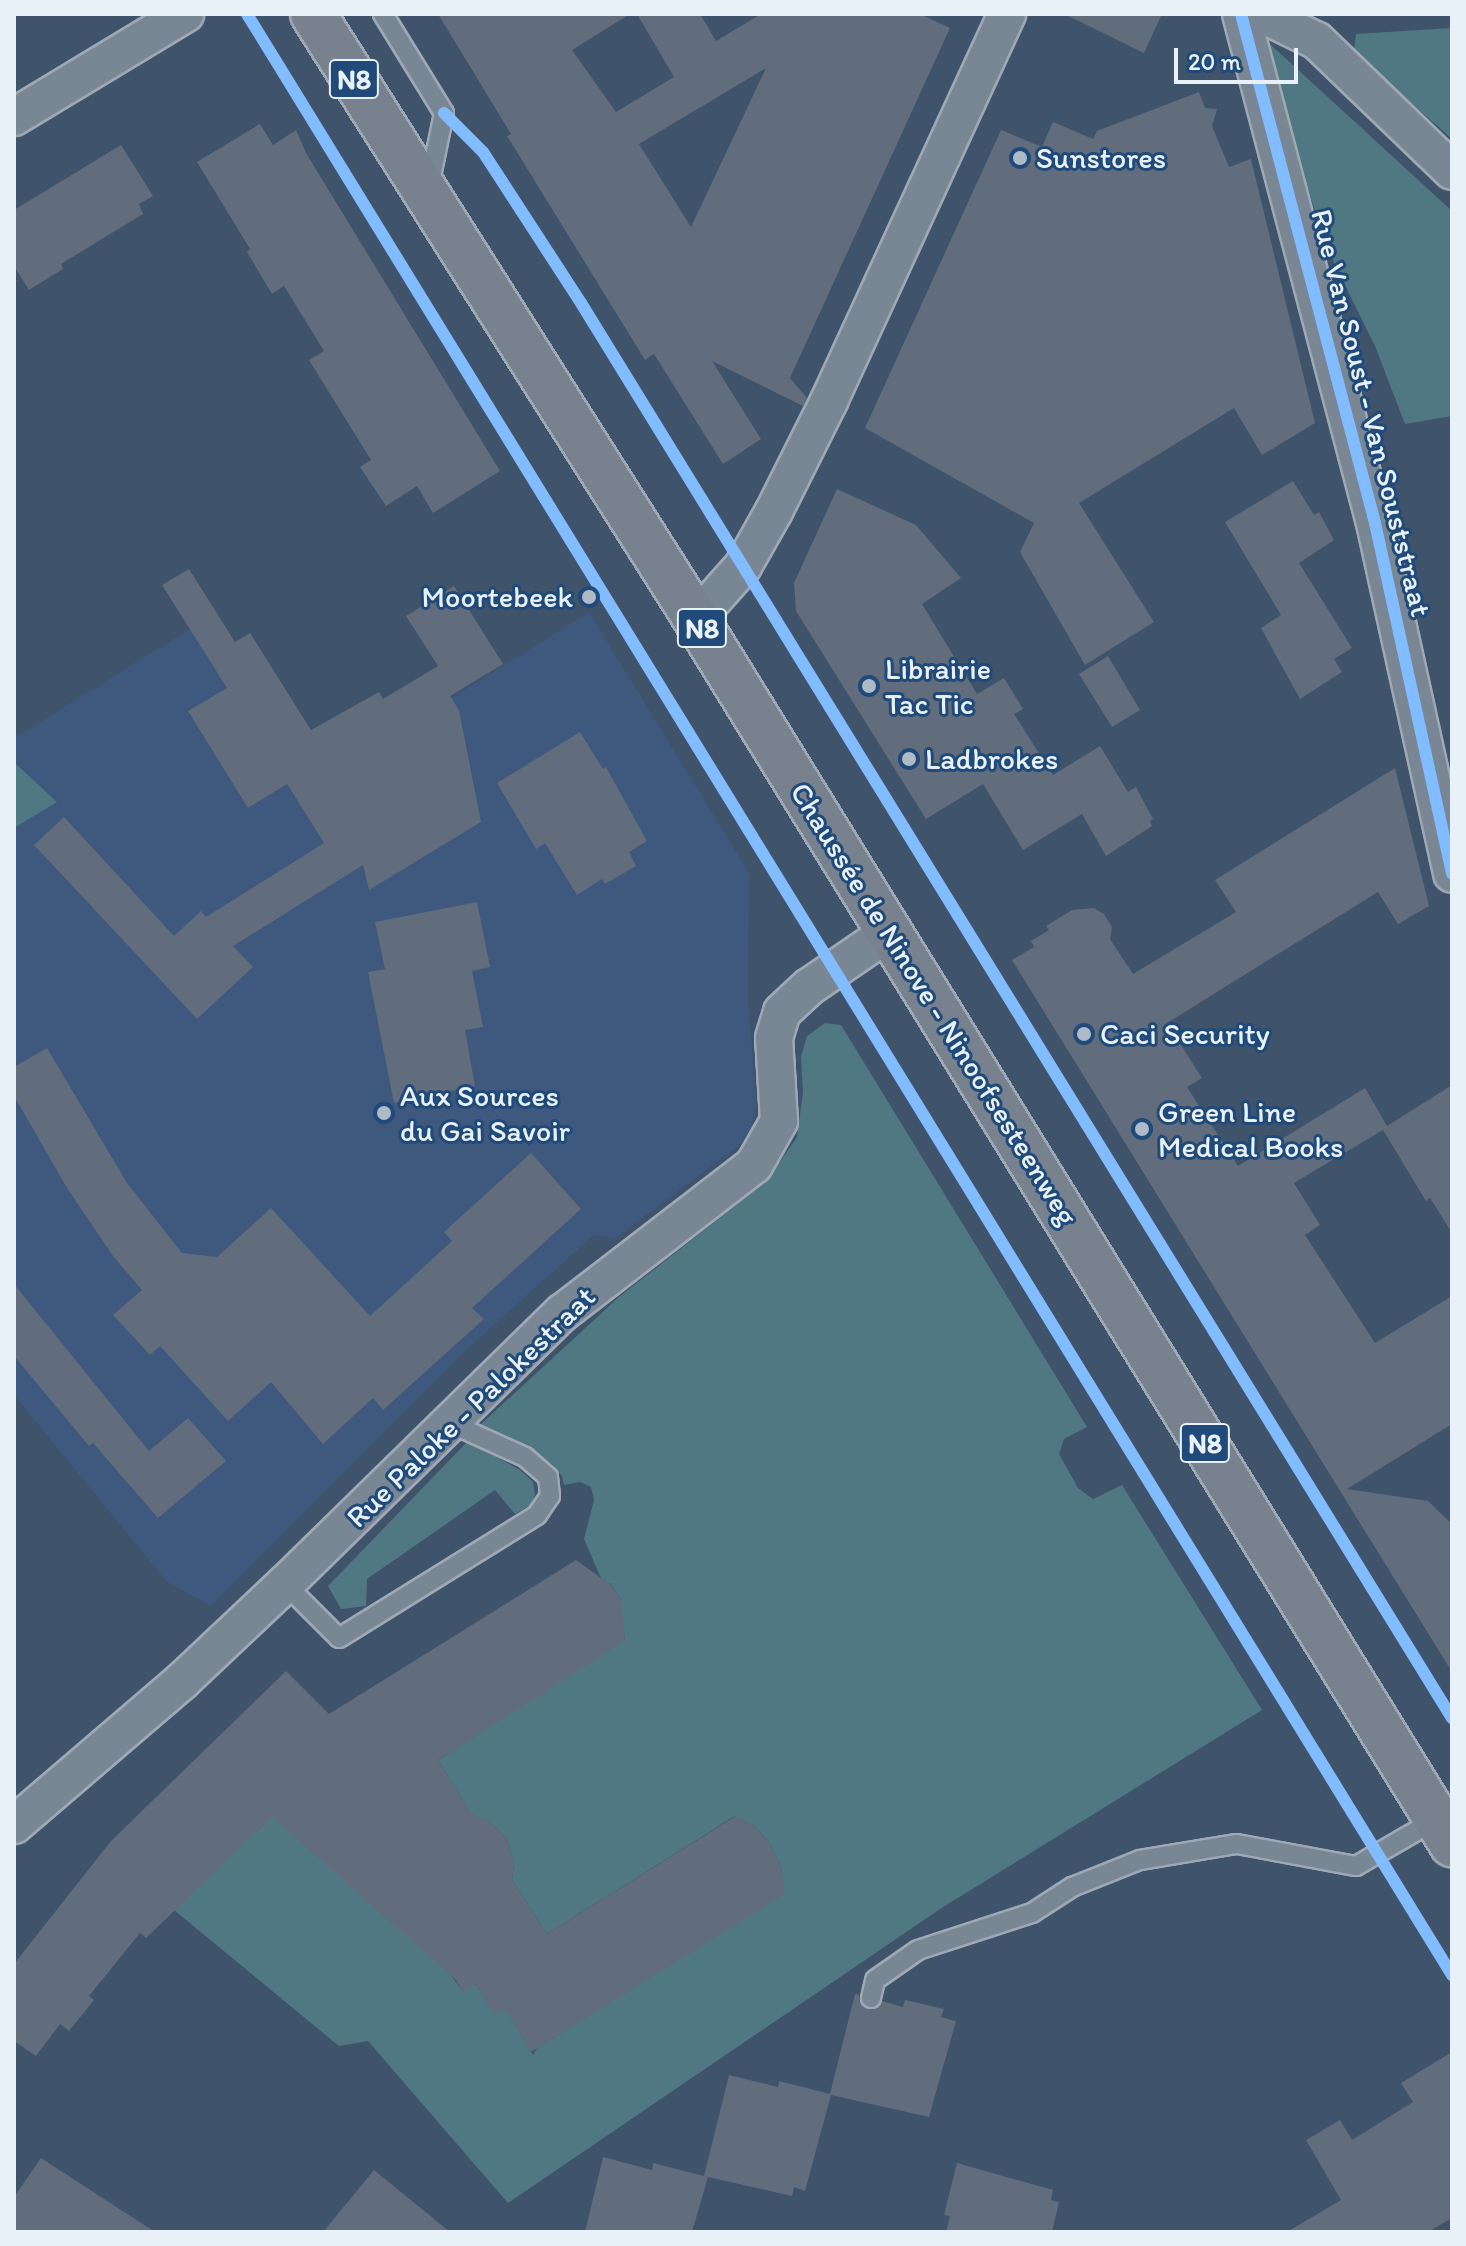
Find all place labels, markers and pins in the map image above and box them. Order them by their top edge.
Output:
place label: Sunstores [1036,140,1166,176]
marker: Sunstores [1011,149,1029,167]
place label: Moortebeek [421,579,573,615]
marker: Moortebeek [580,588,598,606]
place label: Librairie Tac Tic [885,651,991,722]
marker: Librairie Tac Tic [860,677,878,695]
place label: Ladbrokes [925,741,1058,777]
marker: Ladbrokes [900,750,918,768]
place label: Caci Security [1100,1016,1269,1052]
marker: Caci Security [1075,1025,1093,1043]
place label: Aux Sources du Gai Savoir [400,1078,571,1148]
place label: Green Line Medical Books [1158,1094,1343,1164]
marker: Aux Sources du Gai Savoir [375,1104,393,1122]
marker: Green Line Medical Books [1133,1120,1151,1138]

